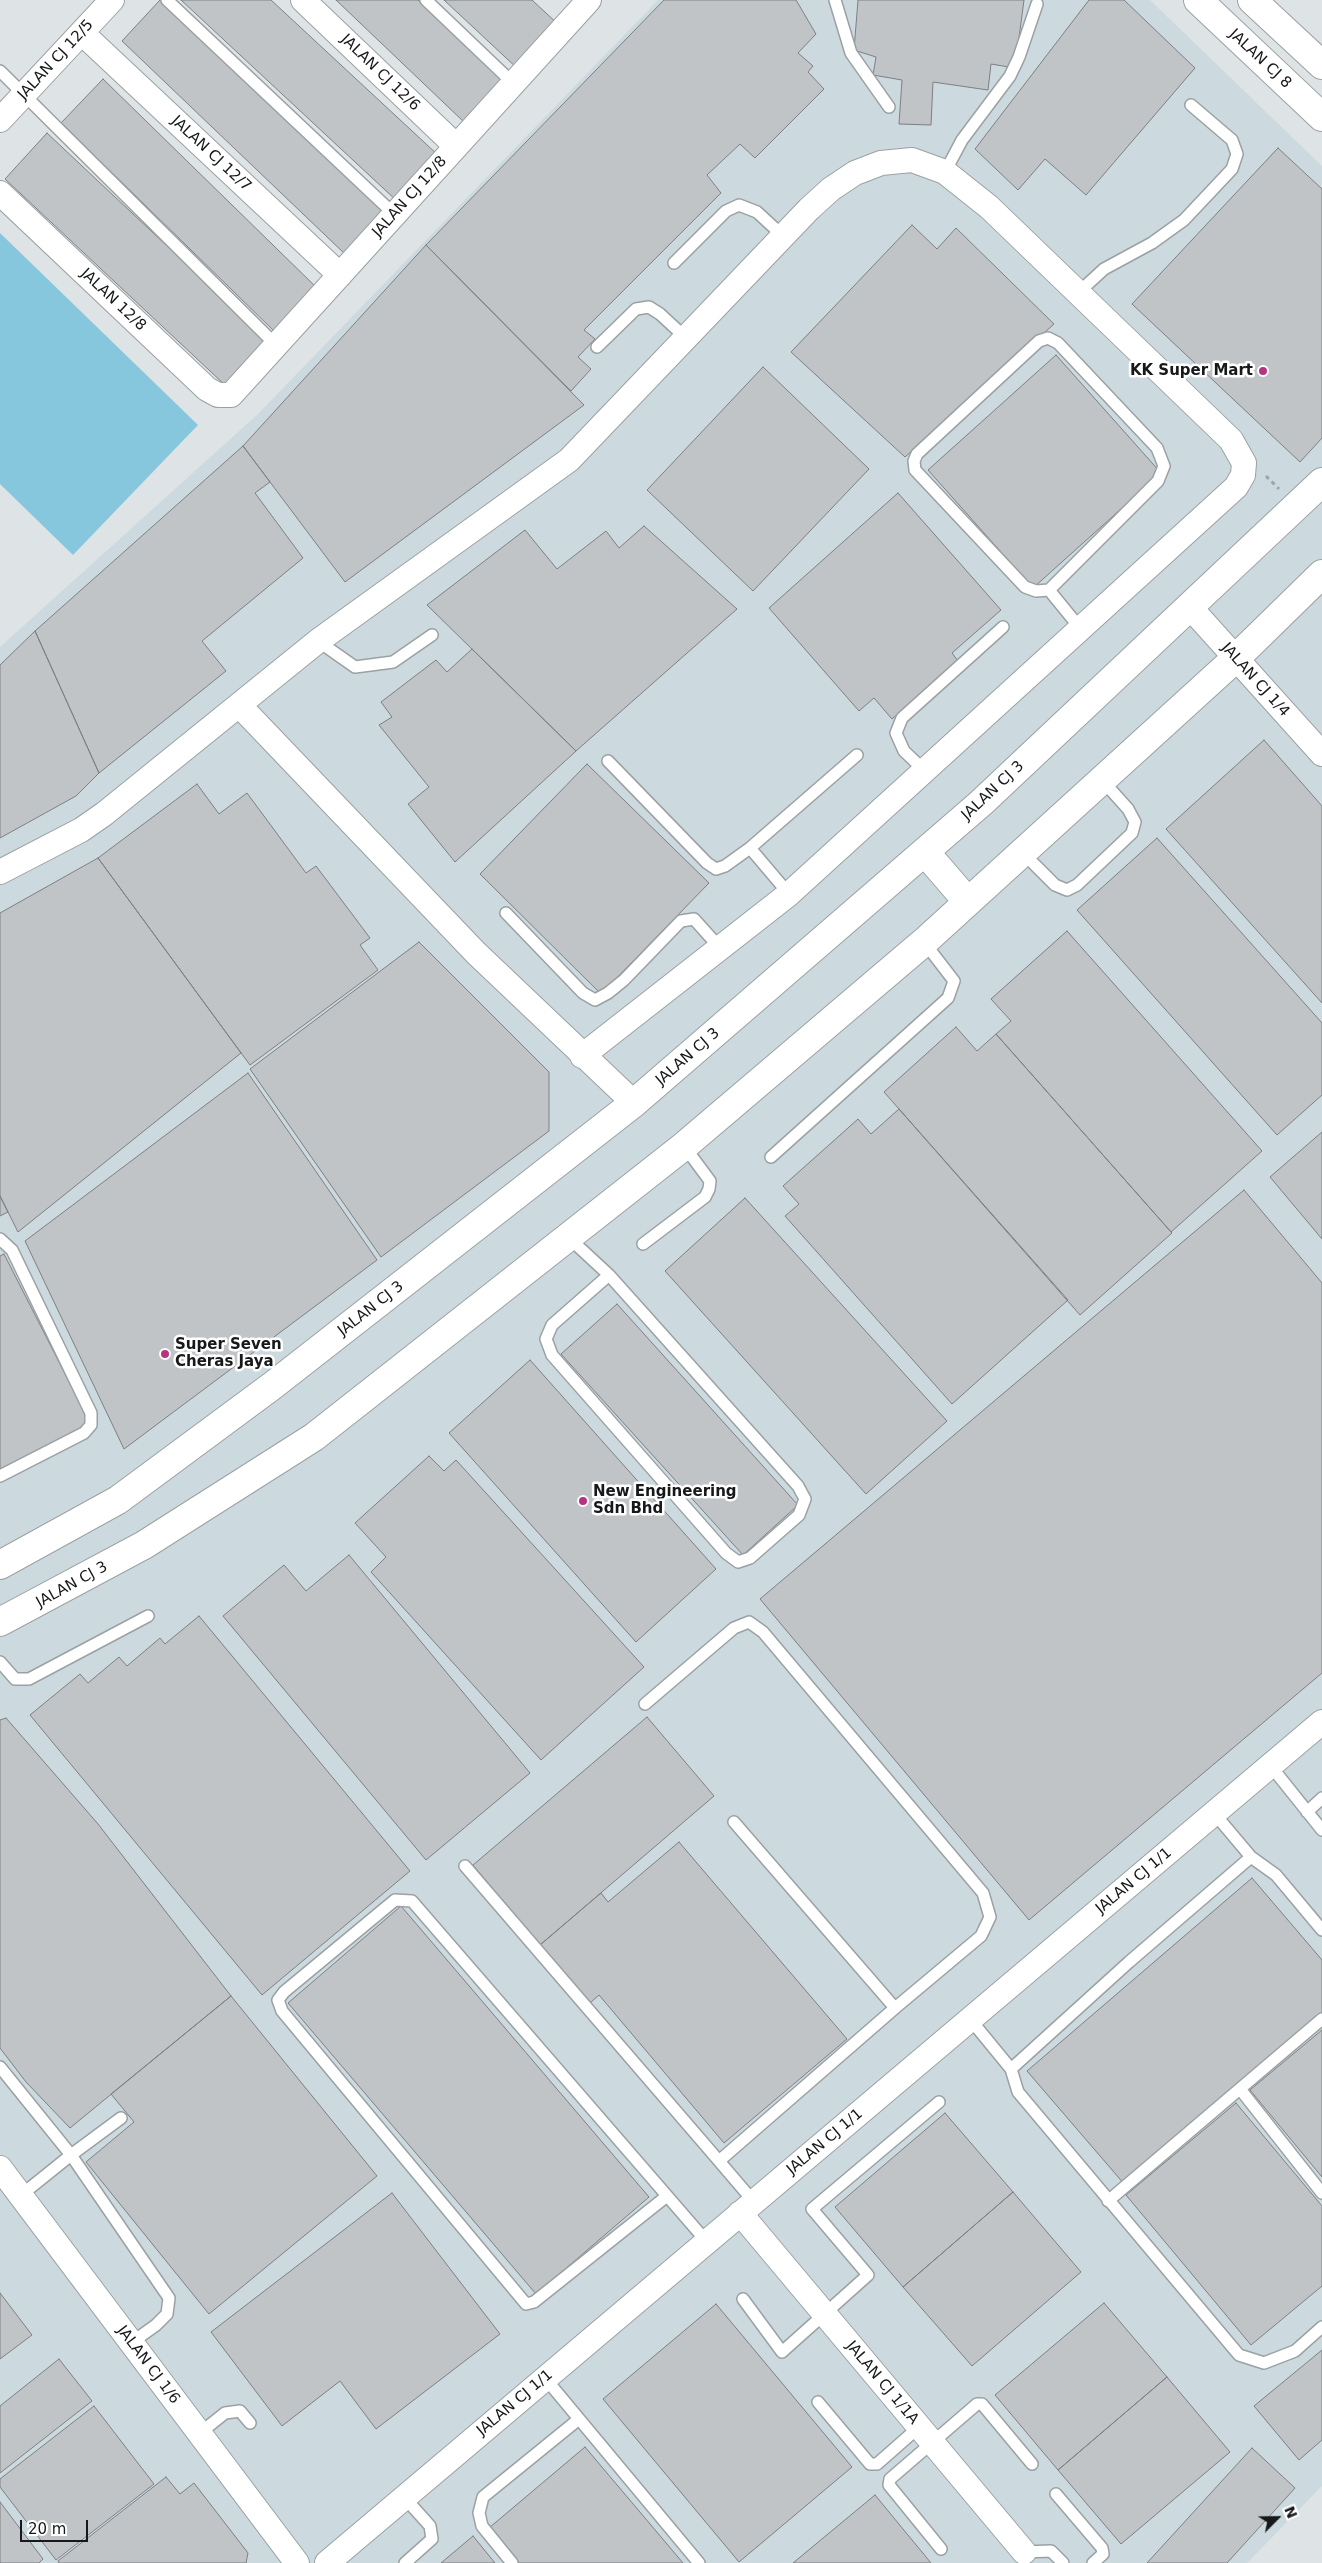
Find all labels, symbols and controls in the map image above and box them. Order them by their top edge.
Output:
street label: JALAN CJ 12/5 [14,16,98,104]
street label: JALAN CJ 8 [1225,26,1295,92]
street label: JALAN CJ 12/6 [337,31,423,115]
street label: JALAN CJ 12/7 [167,112,255,196]
street label: JALAN CJ 12/8 [369,153,451,241]
street label: JALAN 12/8 [76,265,150,335]
place label: KK Super Mart [1130,362,1253,380]
marker: KK Super Mart [1257,365,1269,377]
street label: JALAN CJ 1/4 [1217,639,1293,721]
street label: JALAN CJ 3 [958,758,1028,824]
street label: JALAN CJ 3 [652,1024,724,1090]
street label: JALAN CJ 3 [334,1278,408,1340]
place label: Super Seven Cheras Jaya [175,1336,282,1371]
marker: Super Seven Cheras Jaya [159,1348,171,1360]
place label: New Engineering Sdn Bhd [593,1483,737,1518]
marker: New Engineering Sdn Bhd [577,1495,589,1507]
street label: JALAN CJ 3 [33,1558,111,1612]
street label: JALAN CJ 1/1 [1093,1844,1175,1918]
street label: JALAN CJ 1/1 [784,2105,866,2179]
street label: JALAN CJ 1/6 [113,2322,183,2408]
street label: JALAN CJ 1/1A [842,2338,922,2428]
street label: JALAN CJ 1/1 [474,2366,556,2440]
north arrow [1252,2493,1302,2543]
text: N [1281,2504,1300,2521]
scale bar [22,2510,90,2542]
text: 20 m [28,2520,66,2538]

